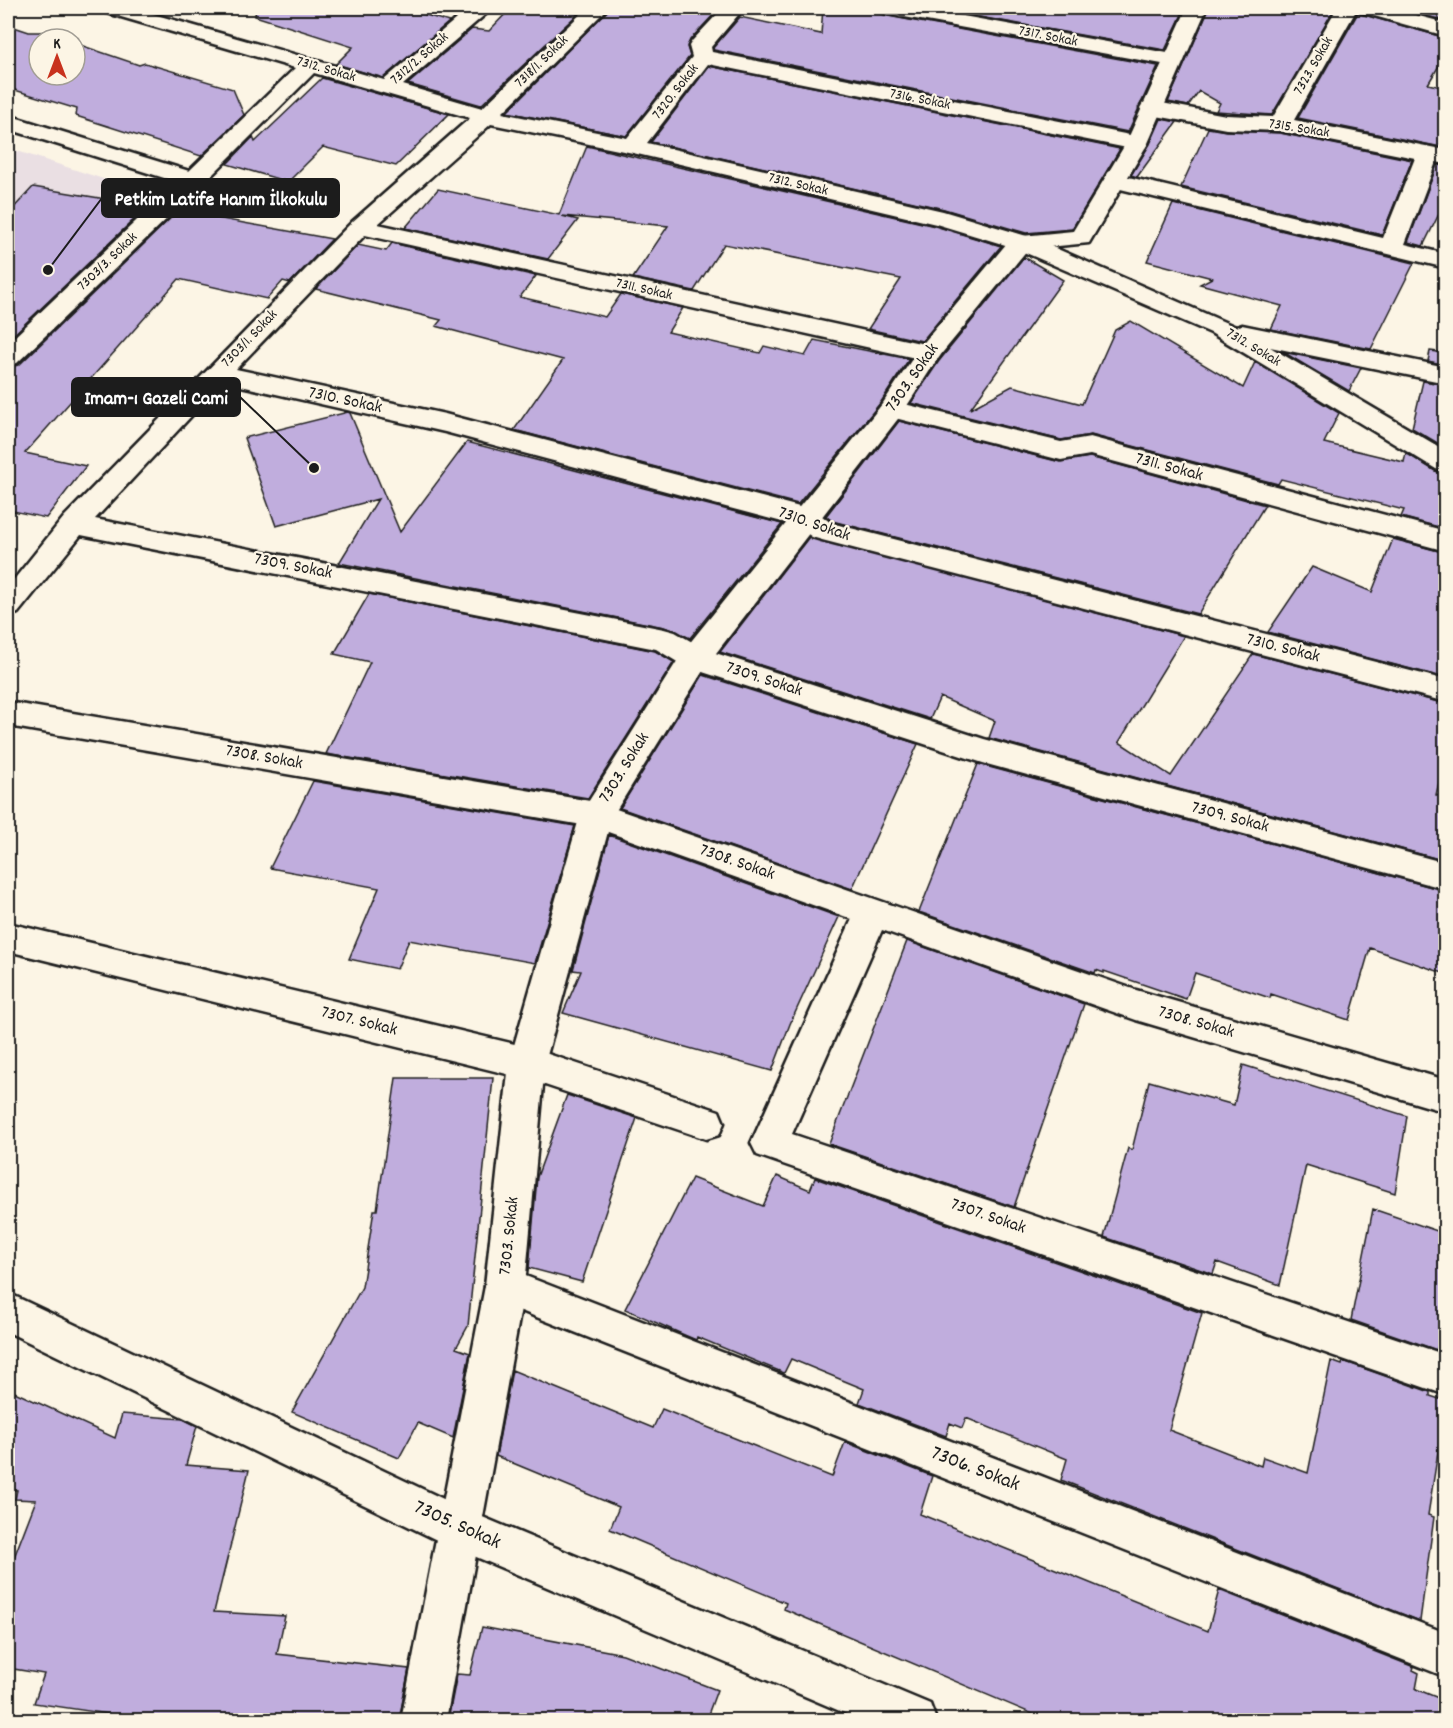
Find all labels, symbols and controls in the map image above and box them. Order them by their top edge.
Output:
street label: 7317. Sokak [1016,20,1080,54]
north arrow [27,27,87,87]
street label: 7312/2. Sokak [386,27,454,91]
street label: 7318/1. Sokak [510,31,574,93]
text: K [53,33,61,56]
street label: 7323. Sokak [1288,33,1340,99]
street label: 7312. Sokak [294,51,358,89]
street label: 7320. Sokak [647,59,705,125]
street label: 7316. Sokak [888,83,952,117]
street label: 7315. Sokak [1267,113,1331,145]
street label: 7312. Sokak [766,167,830,203]
callout: Petkim Latife Hanım İlkokulu [102,179,339,217]
text: Petkim Latife Hanım İlkokulu [115,187,327,215]
street label: 7303/3. Sokak [73,227,143,297]
street label: 7311. Sokak [613,273,675,307]
street label: 7303/1. Sokak [217,305,283,373]
street label: 7312. Sokak [1221,323,1285,373]
street label: 7303. Sokak [880,338,946,418]
callout: Imam-ı Gazeli Cami [72,378,240,416]
street label: 7310. Sokak [306,381,384,421]
text: Imam-ı Gazeli Cami [84,386,228,414]
street label: 7311. Sokak [1132,447,1206,489]
street label: 7310. Sokak [775,501,853,549]
street label: 7309. Sokak [252,547,334,587]
street label: 7310. Sokak [1244,628,1322,670]
street label: 7309. Sokak [722,656,806,704]
street label: 7303. Sokak [593,728,657,808]
street label: 7308. Sokak [223,739,305,777]
street label: 7309. Sokak [1189,796,1271,840]
street label: 7308. Sokak [696,838,778,888]
street label: 7307. Sokak [318,1000,400,1044]
street label: 7308. Sokak [1155,1000,1237,1046]
street label: 7307. Sokak [947,1193,1029,1241]
street label: 7303. Sokak [493,1195,527,1277]
street label: 7306. Sokak [926,1439,1024,1501]
street label: 7305. Sokak [409,1493,505,1559]

